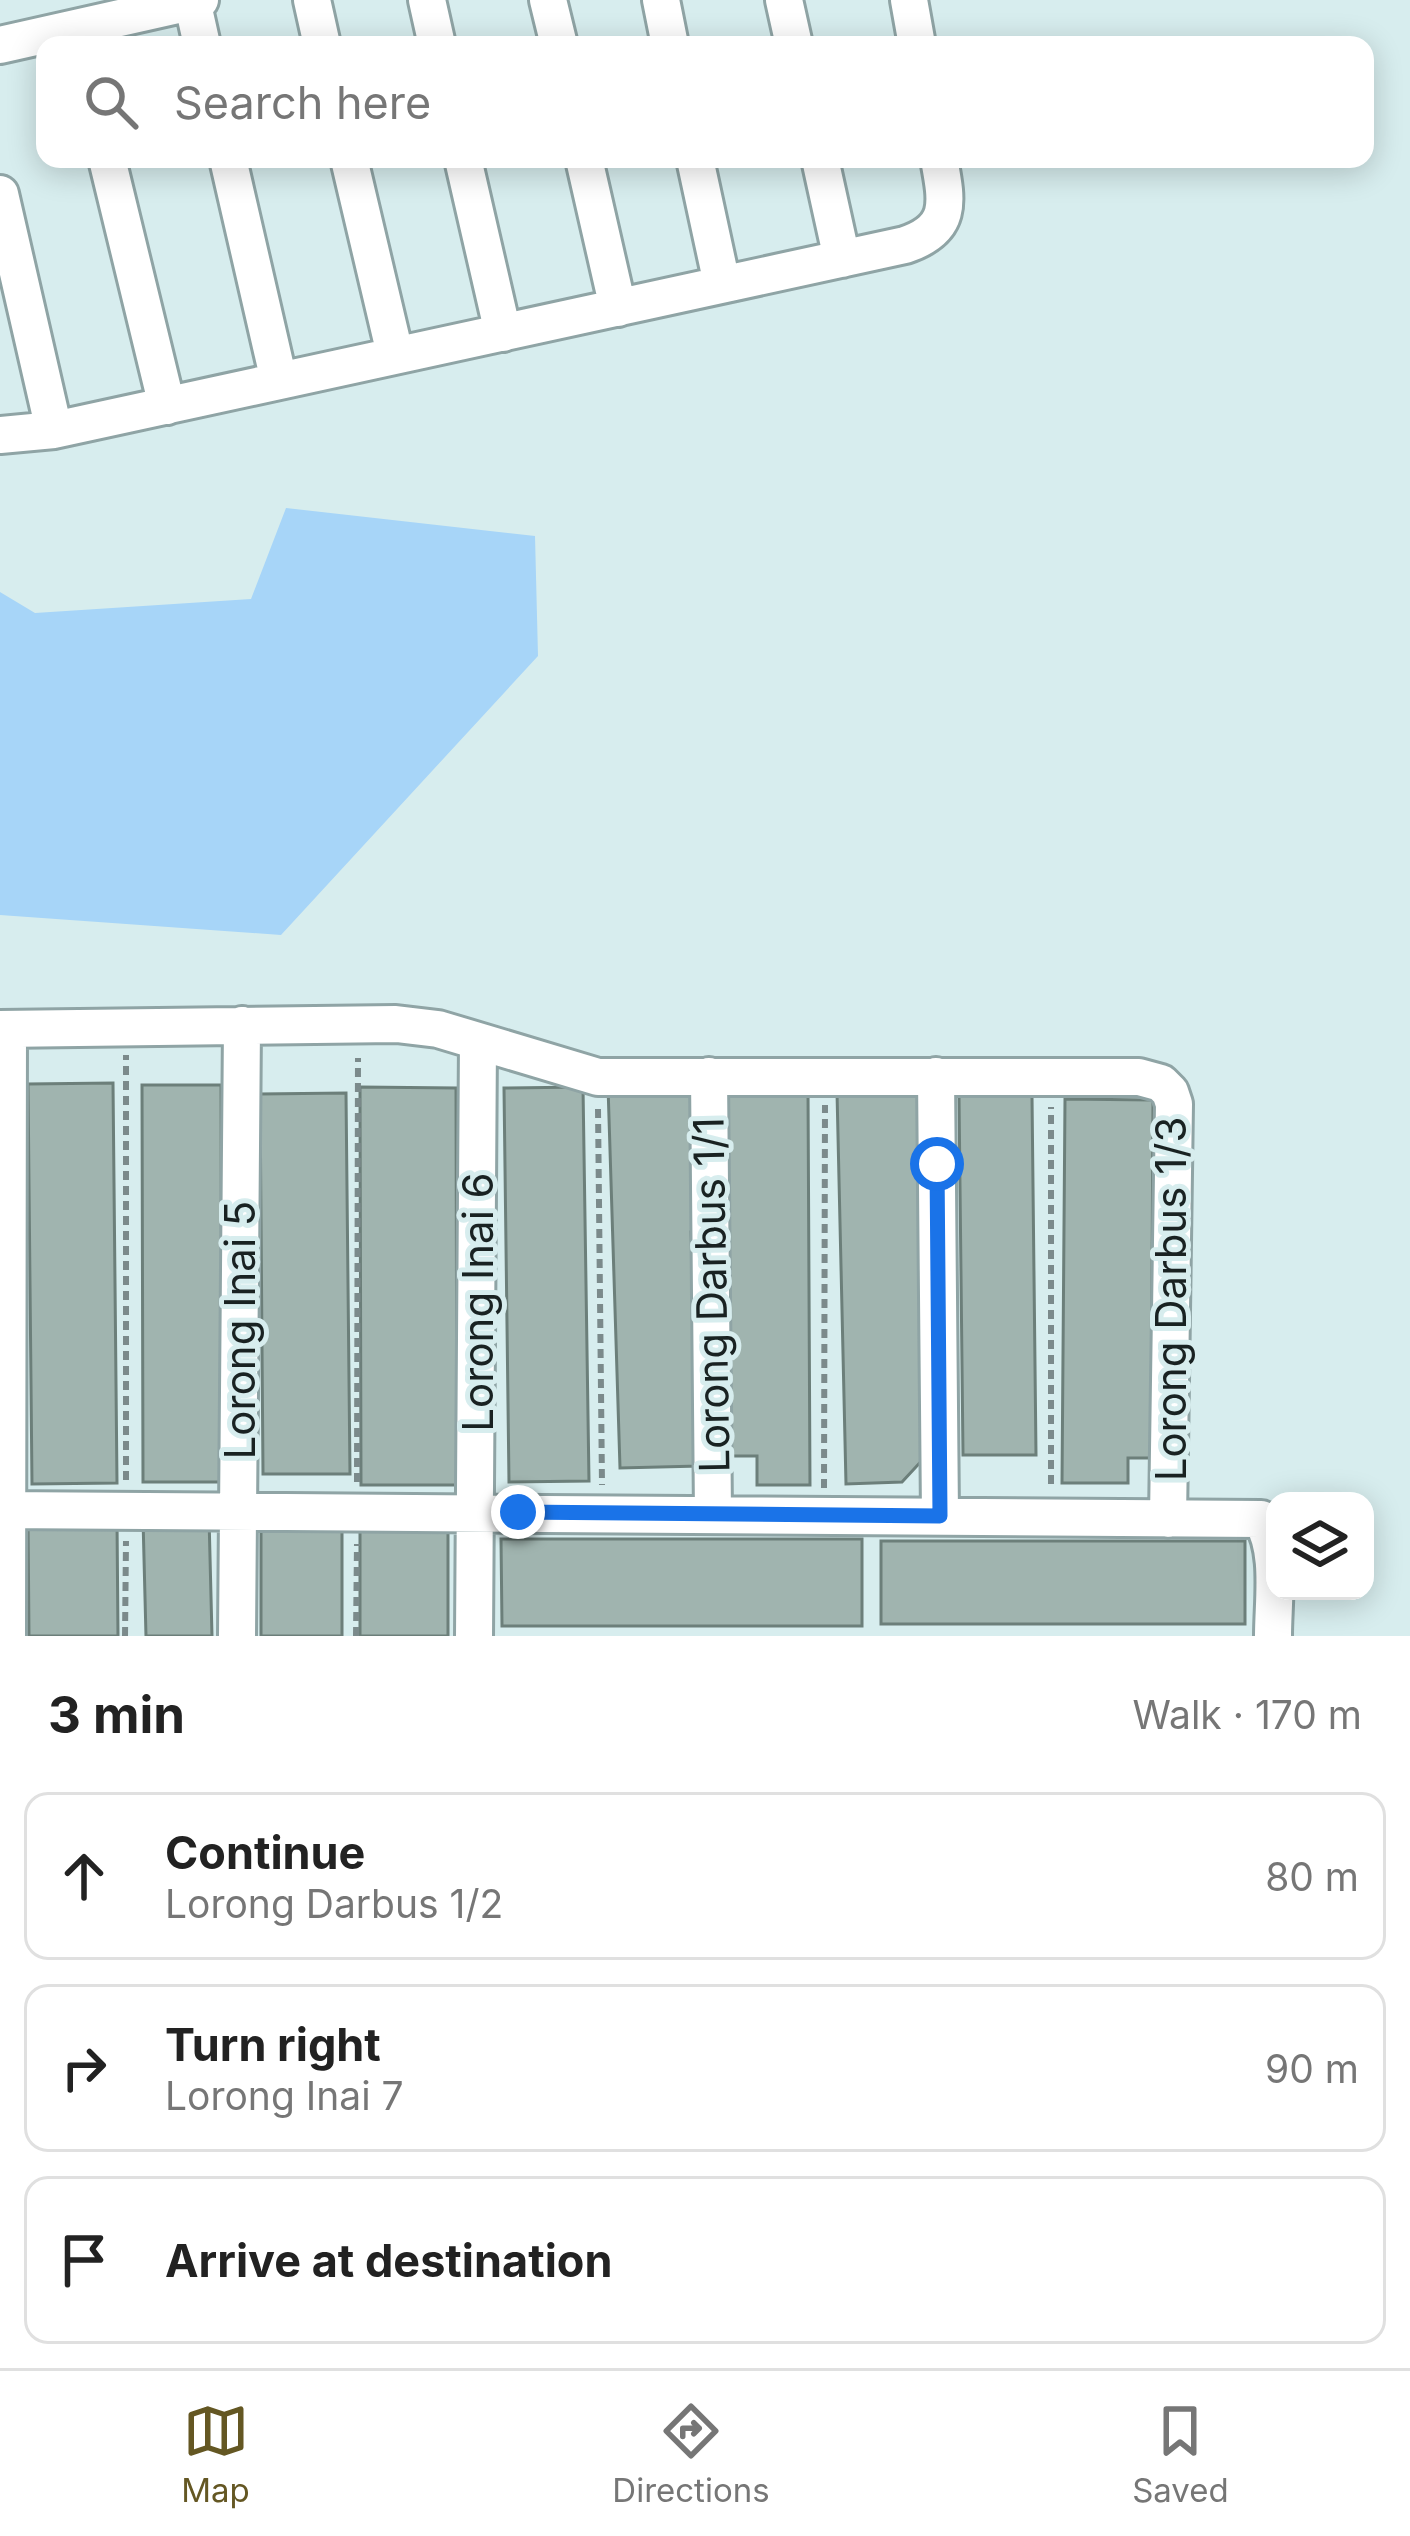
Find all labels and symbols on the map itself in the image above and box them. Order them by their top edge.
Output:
street label: Lorong Darbus 1/1 [682,1117,740,1473]
street label: Lorong Darbus 1/3 [1145,1117,1196,1481]
route start [910,1137,964,1191]
street label: Lorong Inai 6 [452,1172,503,1432]
street label: Lorong Inai 5 [214,1201,265,1459]
route end [491,1485,545,1539]

